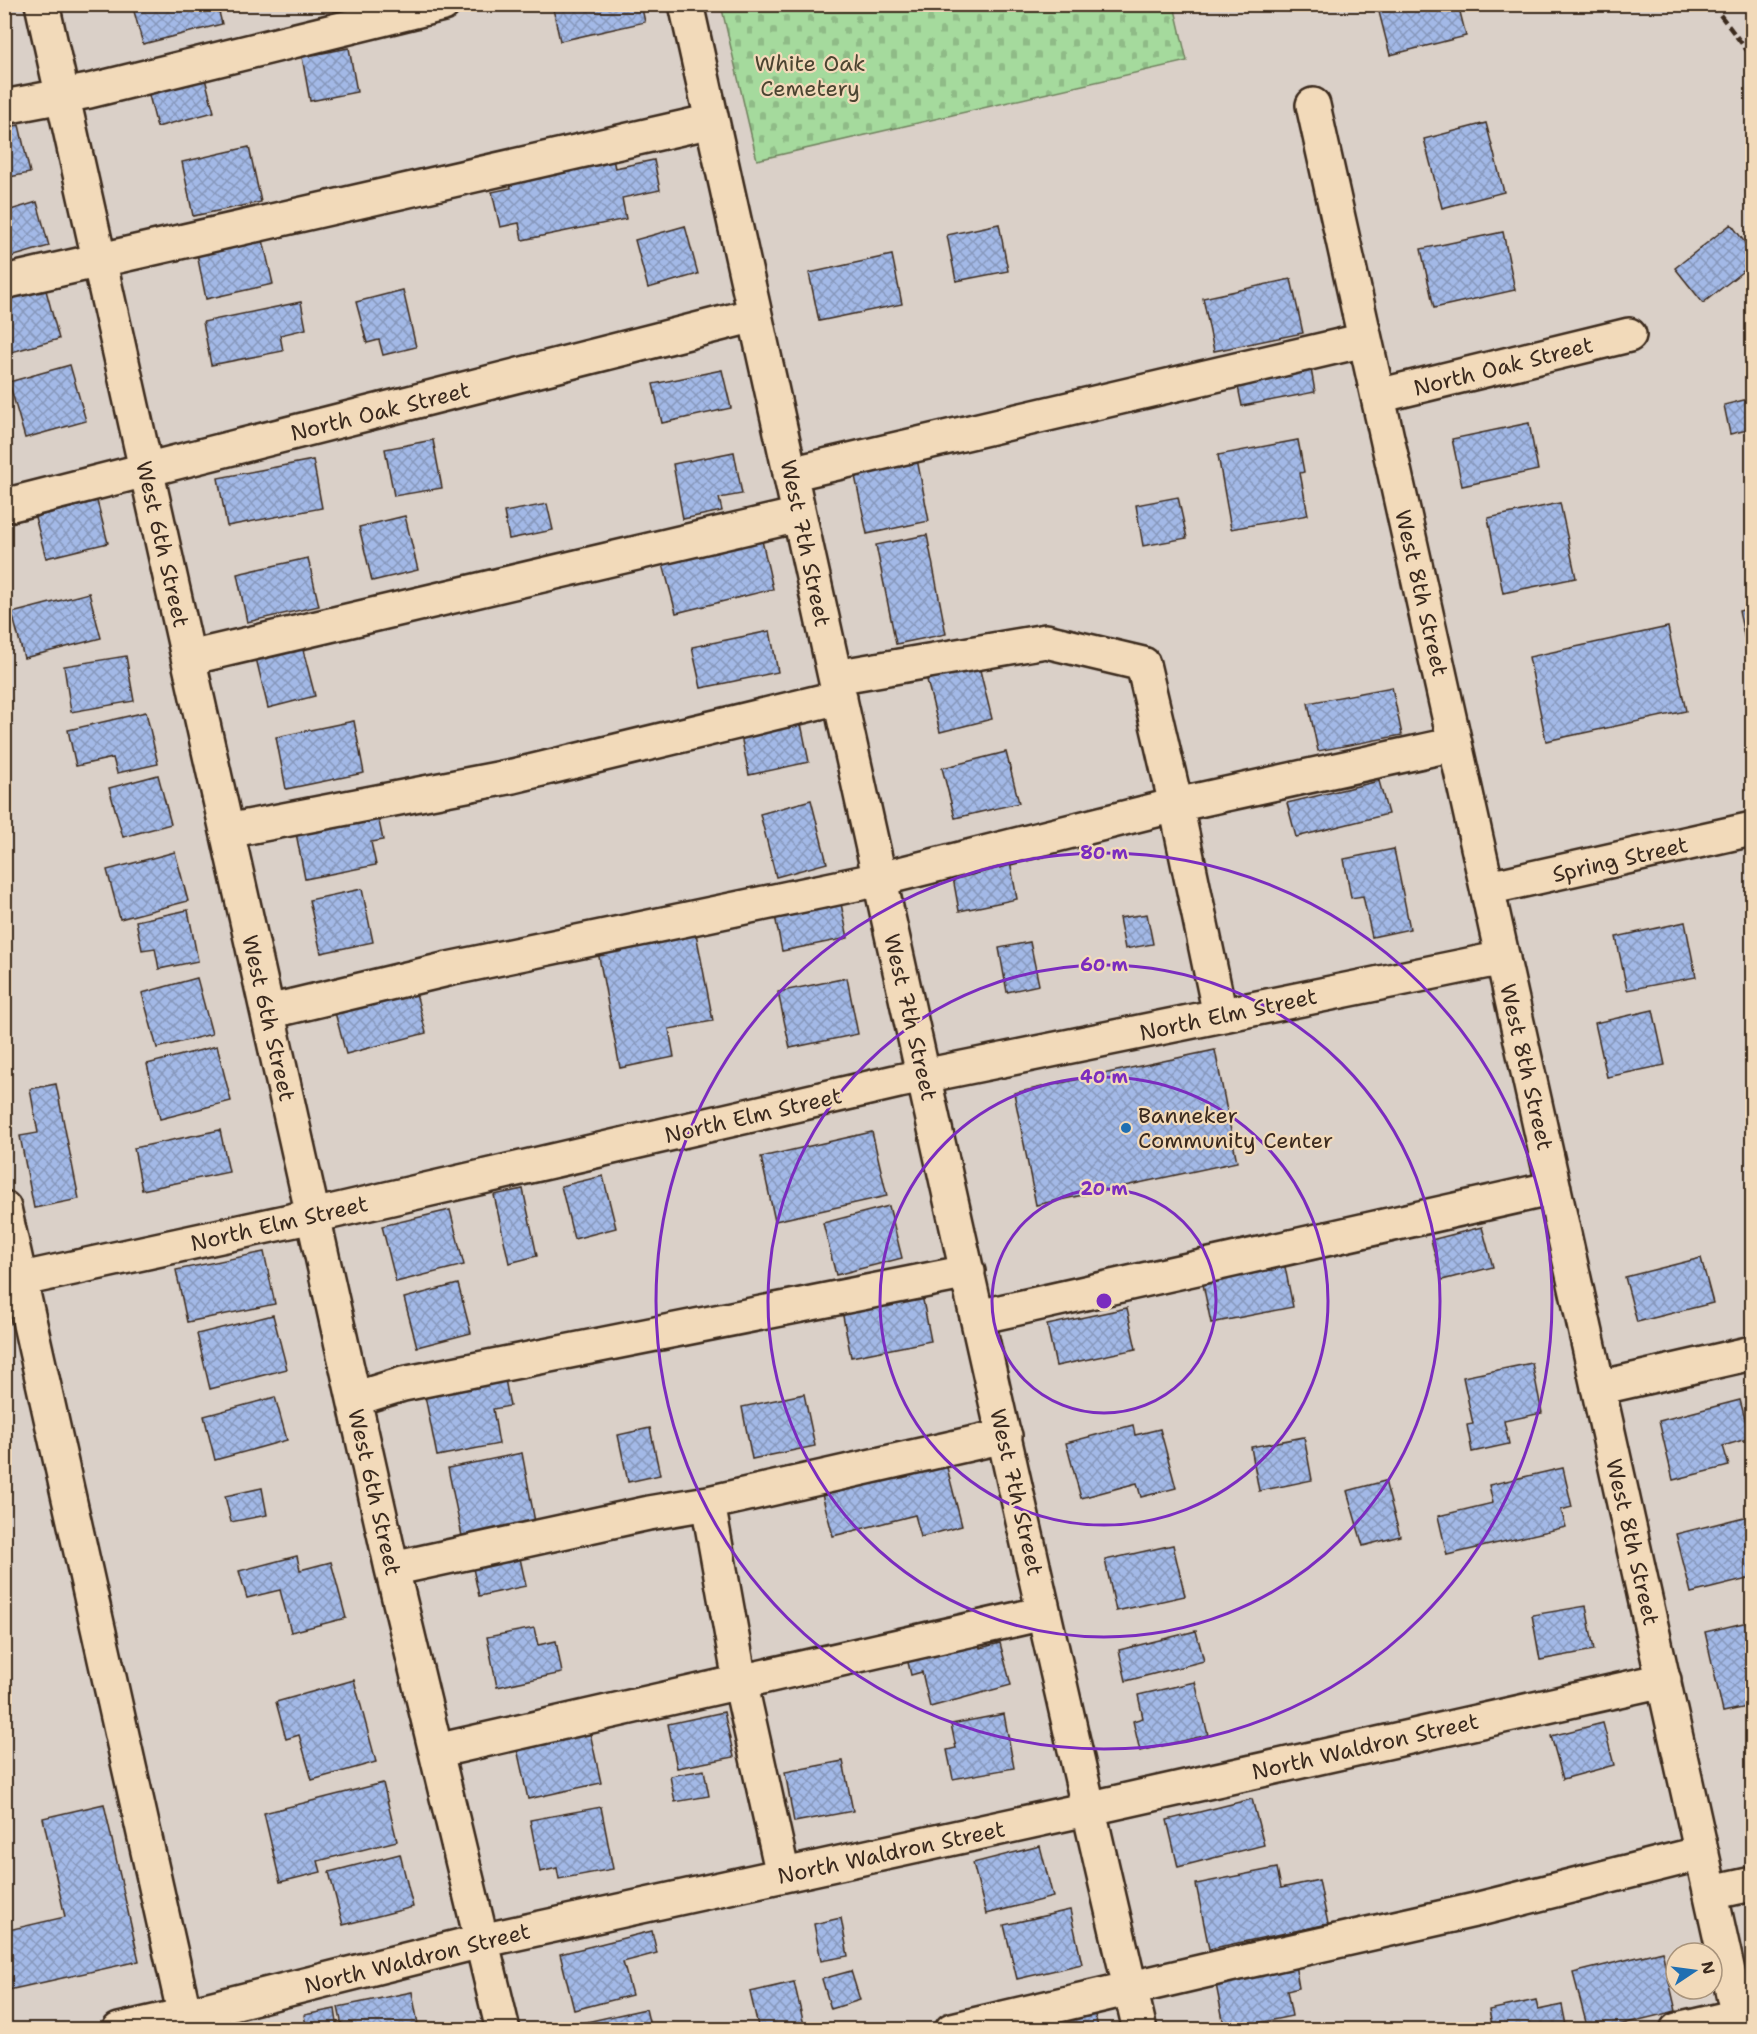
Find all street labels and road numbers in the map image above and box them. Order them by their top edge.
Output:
street label: North Oak Street [1410,330,1596,403]
street label: North Oak Street [287,375,473,448]
street label: West 7th Street [774,457,837,629]
street label: West 6th Street [129,458,196,630]
street label: West 8th Street [1388,507,1455,679]
street label: Spring Street [1549,830,1691,889]
street label: West 7th Street [877,931,944,1103]
street label: West 6th Street [235,932,302,1104]
street label: North Elm Street [1137,981,1320,1047]
street label: West 8th Street [1493,981,1560,1153]
street label: North Elm Street [662,1081,845,1150]
street label: North Elm Street [188,1189,371,1258]
street label: West 6th Street [341,1406,408,1578]
street label: West 7th Street [983,1406,1050,1578]
street label: West 8th Street [1599,1456,1666,1628]
street label: North Waldron Street [1249,1706,1481,1787]
street label: North Waldron Street [775,1814,1008,1891]
street label: North Waldron Street [301,1916,533,2001]

